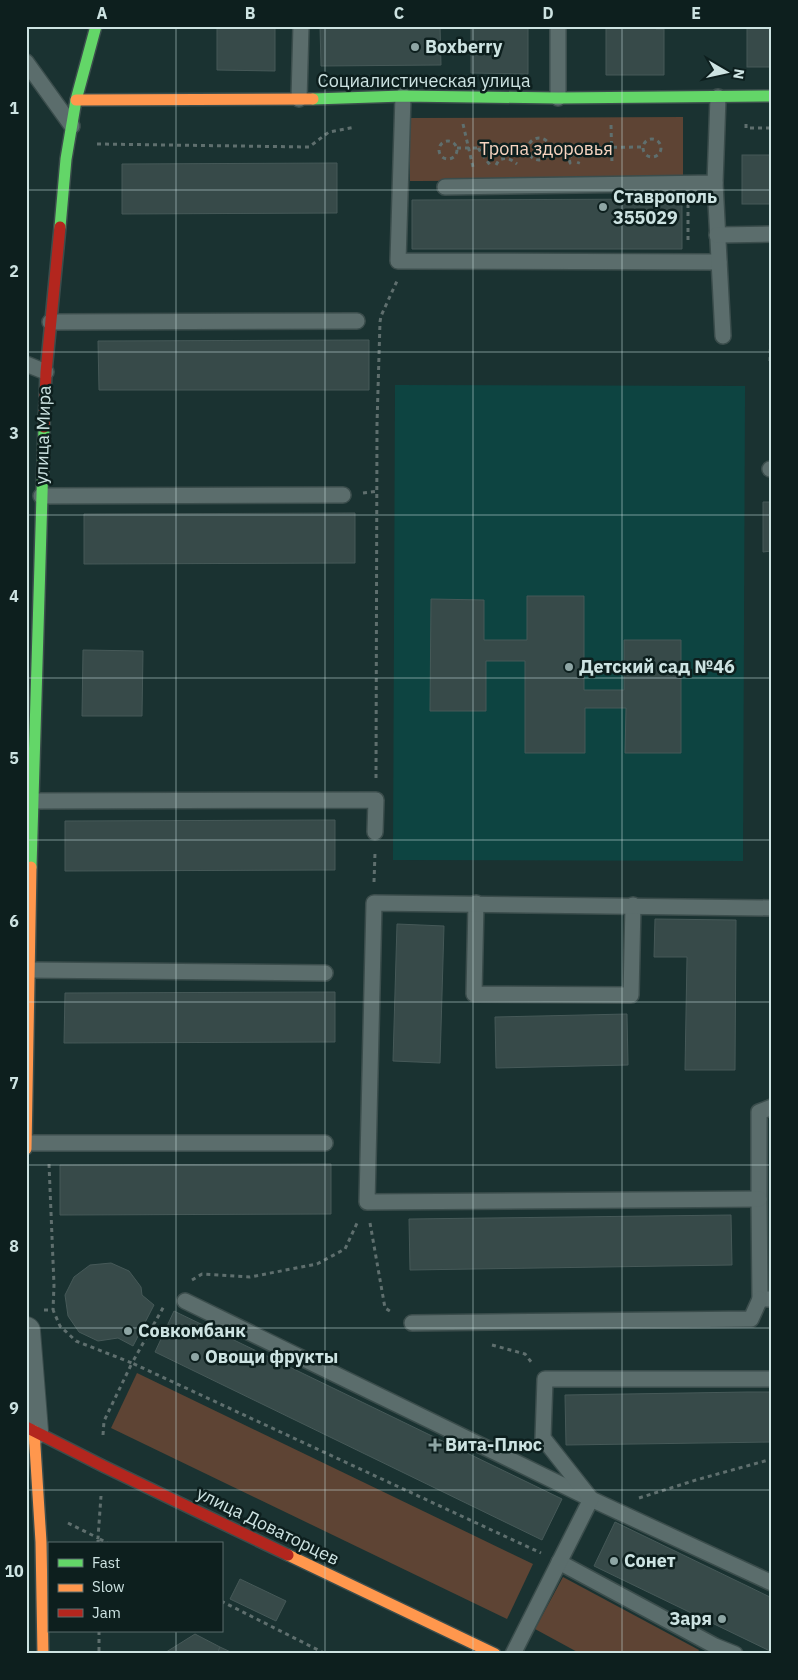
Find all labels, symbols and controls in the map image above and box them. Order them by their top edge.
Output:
text: A [97,3,108,23]
text: B [245,3,256,23]
text: C [394,3,404,23]
text: D [542,3,554,23]
text: E [691,3,701,23]
place label: Boxberry [425,35,503,58]
marker: Boxberry [409,41,421,53]
north arrow [700,48,750,98]
text: N [729,68,749,80]
street label: Социалистическая улица [317,69,531,92]
text: 1 [9,98,19,118]
park label: Тропа здоровья [479,137,613,160]
place label: Ставрополь 355029 [613,185,717,229]
marker: Ставрополь 355029 [597,201,609,213]
text: 2 [9,261,19,281]
street label: улица Мира [29,385,56,485]
text: 3 [9,423,19,443]
text: 4 [9,586,19,606]
place label: Детский сад №46 [579,655,735,678]
marker: Детский сад №46 [563,661,575,673]
text: 5 [9,748,19,768]
text: 6 [9,911,19,931]
text: 7 [9,1073,19,1093]
text: 8 [9,1236,19,1256]
place label: Совкомбанк [138,1319,246,1342]
marker: Совкомбанк [122,1325,134,1337]
place label: Овощи фрукты [205,1345,338,1368]
marker: Овощи фрукты [189,1351,201,1363]
text: 9 [9,1398,19,1418]
place label: Вита-Плюс [445,1433,542,1456]
marker: Вита-Плюс [429,1439,441,1451]
street label: улица Доваторцев [193,1481,343,1570]
legend [48,1542,222,1632]
place label: Сонет [624,1549,676,1572]
text: Fast [92,1553,120,1572]
marker: Сонет [608,1555,620,1567]
text: 10 [4,1561,24,1581]
text: Slow [92,1577,125,1596]
text: Jam [92,1603,121,1622]
place label: Заря [669,1607,712,1630]
marker: Заря [716,1613,728,1625]

